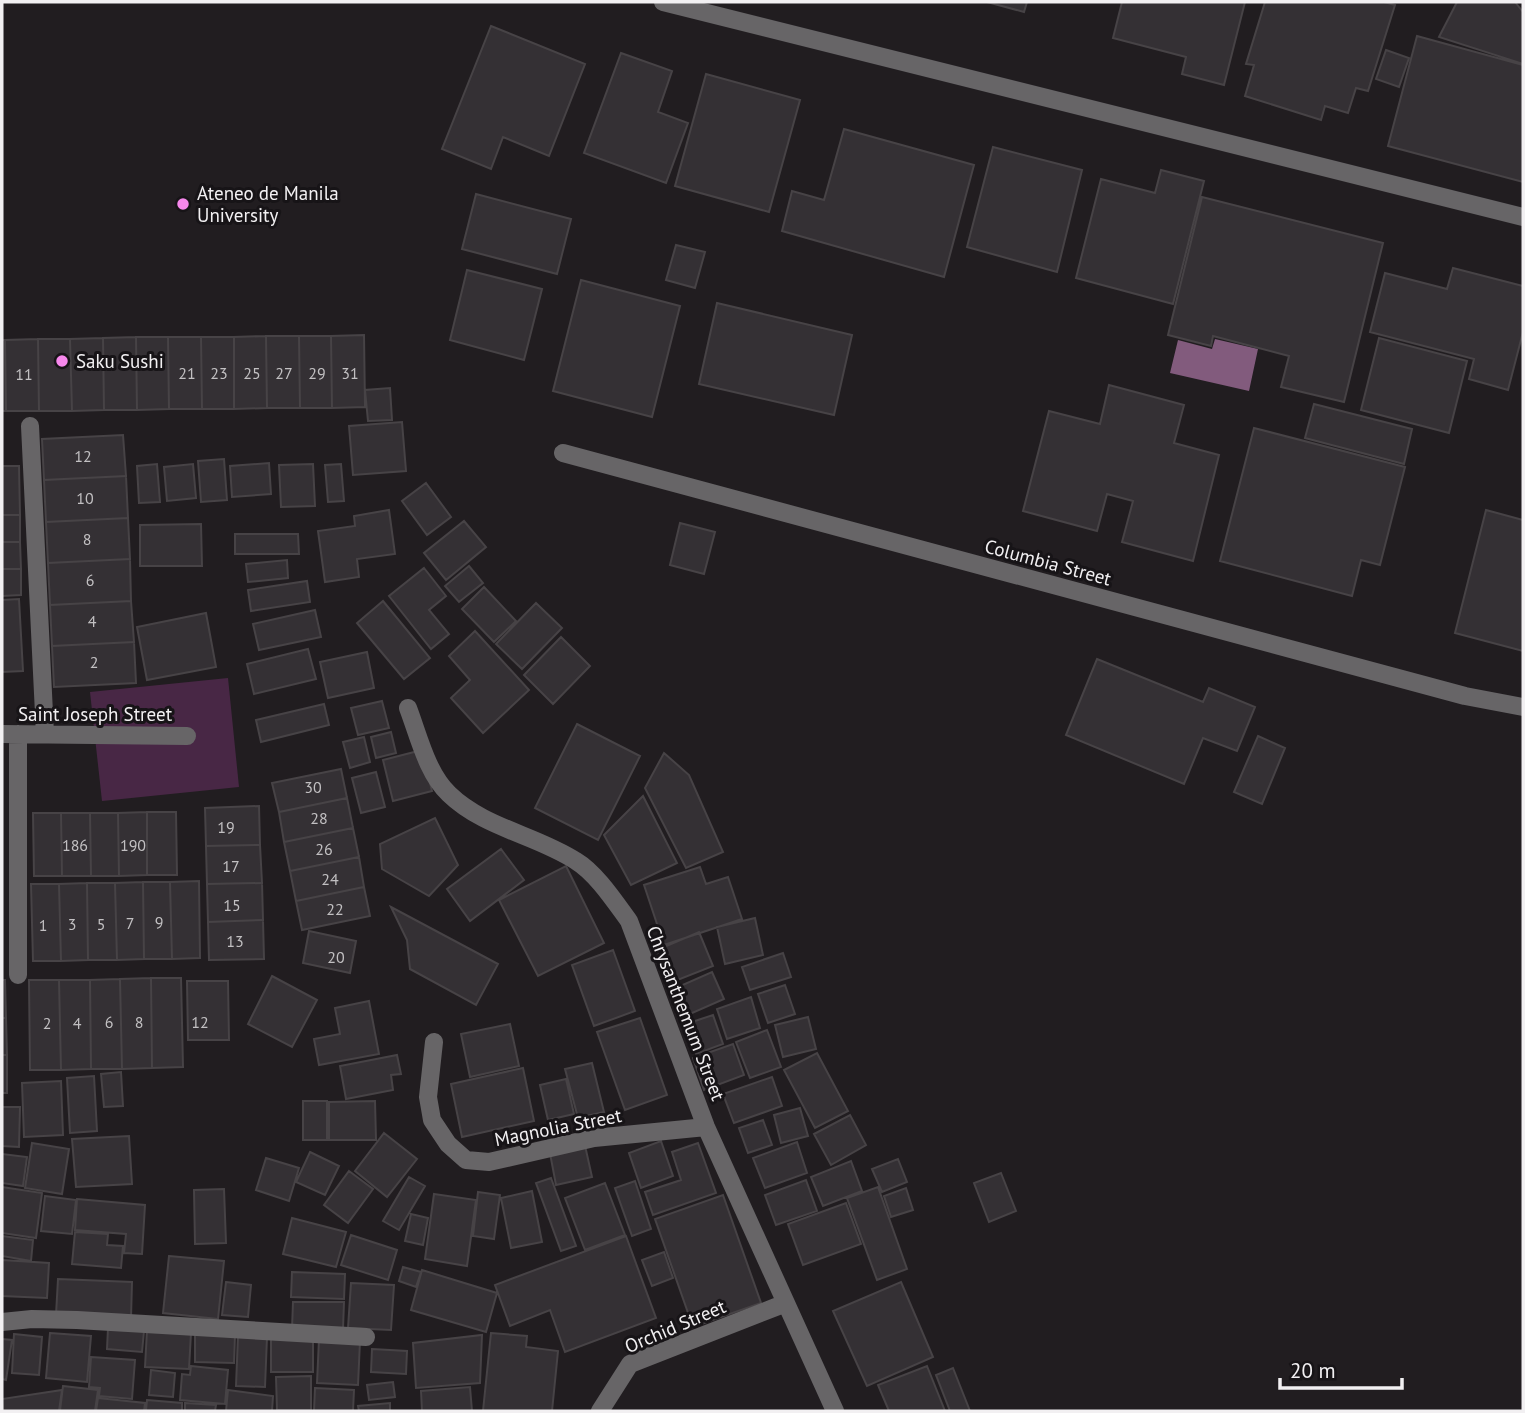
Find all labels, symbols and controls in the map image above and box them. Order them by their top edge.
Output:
place label: Ateneo de Manila University [197,181,339,227]
marker: Ateneo de Manila University [175,196,191,212]
place label: Saku Sushi [76,349,164,373]
marker: Saku Sushi [54,353,70,369]
house number: 21 [178,363,196,383]
house number: 23 [210,363,228,383]
house number: 25 [243,363,261,383]
house number: 27 [275,363,293,383]
house number: 29 [308,363,326,383]
house number: 31 [341,363,359,383]
house number: 11 [15,364,33,384]
house number: 12 [74,446,92,466]
house number: 10 [76,488,94,508]
house number: 8 [83,529,91,549]
street label: Columbia Street [982,534,1114,591]
house number: 6 [86,570,94,590]
house number: 4 [88,611,97,631]
house number: 2 [90,652,98,672]
street label: Saint Joseph Street [18,702,173,726]
house number: 30 [304,777,322,797]
house number: 28 [310,808,328,828]
house number: 19 [217,817,235,837]
house number: 186 [62,835,88,855]
house number: 190 [120,835,146,855]
house number: 26 [315,839,333,859]
house number: 17 [222,856,240,876]
house number: 24 [321,869,339,889]
house number: 15 [223,895,241,915]
house number: 22 [326,899,344,919]
house number: 9 [155,912,163,932]
house number: 7 [126,913,134,933]
house number: 3 [68,914,76,934]
house number: 5 [97,914,105,934]
house number: 1 [39,915,47,935]
street label: Chrysanthemum Street [642,922,731,1104]
house number: 13 [226,931,244,951]
house number: 20 [327,947,345,967]
house number: 6 [105,1012,113,1032]
house number: 8 [135,1012,143,1032]
house number: 12 [191,1012,209,1032]
house number: 2 [43,1013,51,1033]
house number: 4 [73,1013,82,1033]
street label: Magnolia Street [492,1103,624,1151]
street label: Orchid Street [621,1294,730,1358]
scale bar [1280,1346,1402,1390]
text: 20 m [1290,1357,1336,1384]

